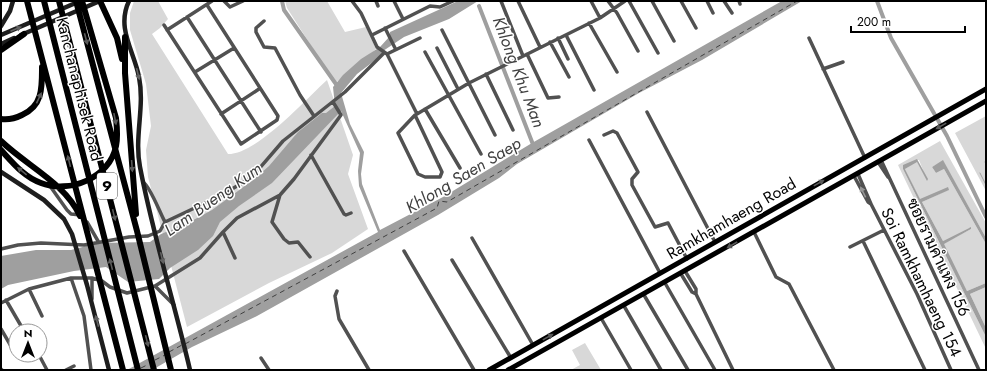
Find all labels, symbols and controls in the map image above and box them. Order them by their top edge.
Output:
scale bar [851,8,965,34]
water label: Khlong Khu Man [487,13,551,131]
text: 200 m [857,13,891,31]
street label: Kanchanaphisek Road [50,15,109,164]
one-way arrow [10,26,22,32]
one-way arrow [83,33,89,45]
one-way arrow [135,68,141,80]
one-way arrow [36,93,42,104]
one-way arrow [113,113,119,125]
one-way arrow [936,122,947,129]
water label: Khlong Saen Saep [401,131,526,219]
one-way arrow [66,155,72,167]
water label: Lam Bueng Kum [159,156,267,242]
one-way arrow [128,160,135,172]
one-way arrow [16,167,27,176]
street label: Ramkhamhaeng Road [662,172,800,265]
road number: 9 [97,173,117,199]
one-way arrow [813,180,825,187]
one-way arrow [860,187,866,198]
street label: ซอยรามคำแหง 156 [901,194,976,320]
street label: Soi Ramkhamhaeng 154 [875,204,968,361]
one-way arrow [112,209,118,221]
one-way arrow [726,241,738,248]
one-way arrow [159,252,165,264]
one-way arrow [108,258,114,271]
one-way arrow [94,315,100,327]
north arrow [8,323,48,363]
text: N [24,325,32,341]
one-way arrow [542,334,554,341]
one-way arrow [144,335,150,347]

